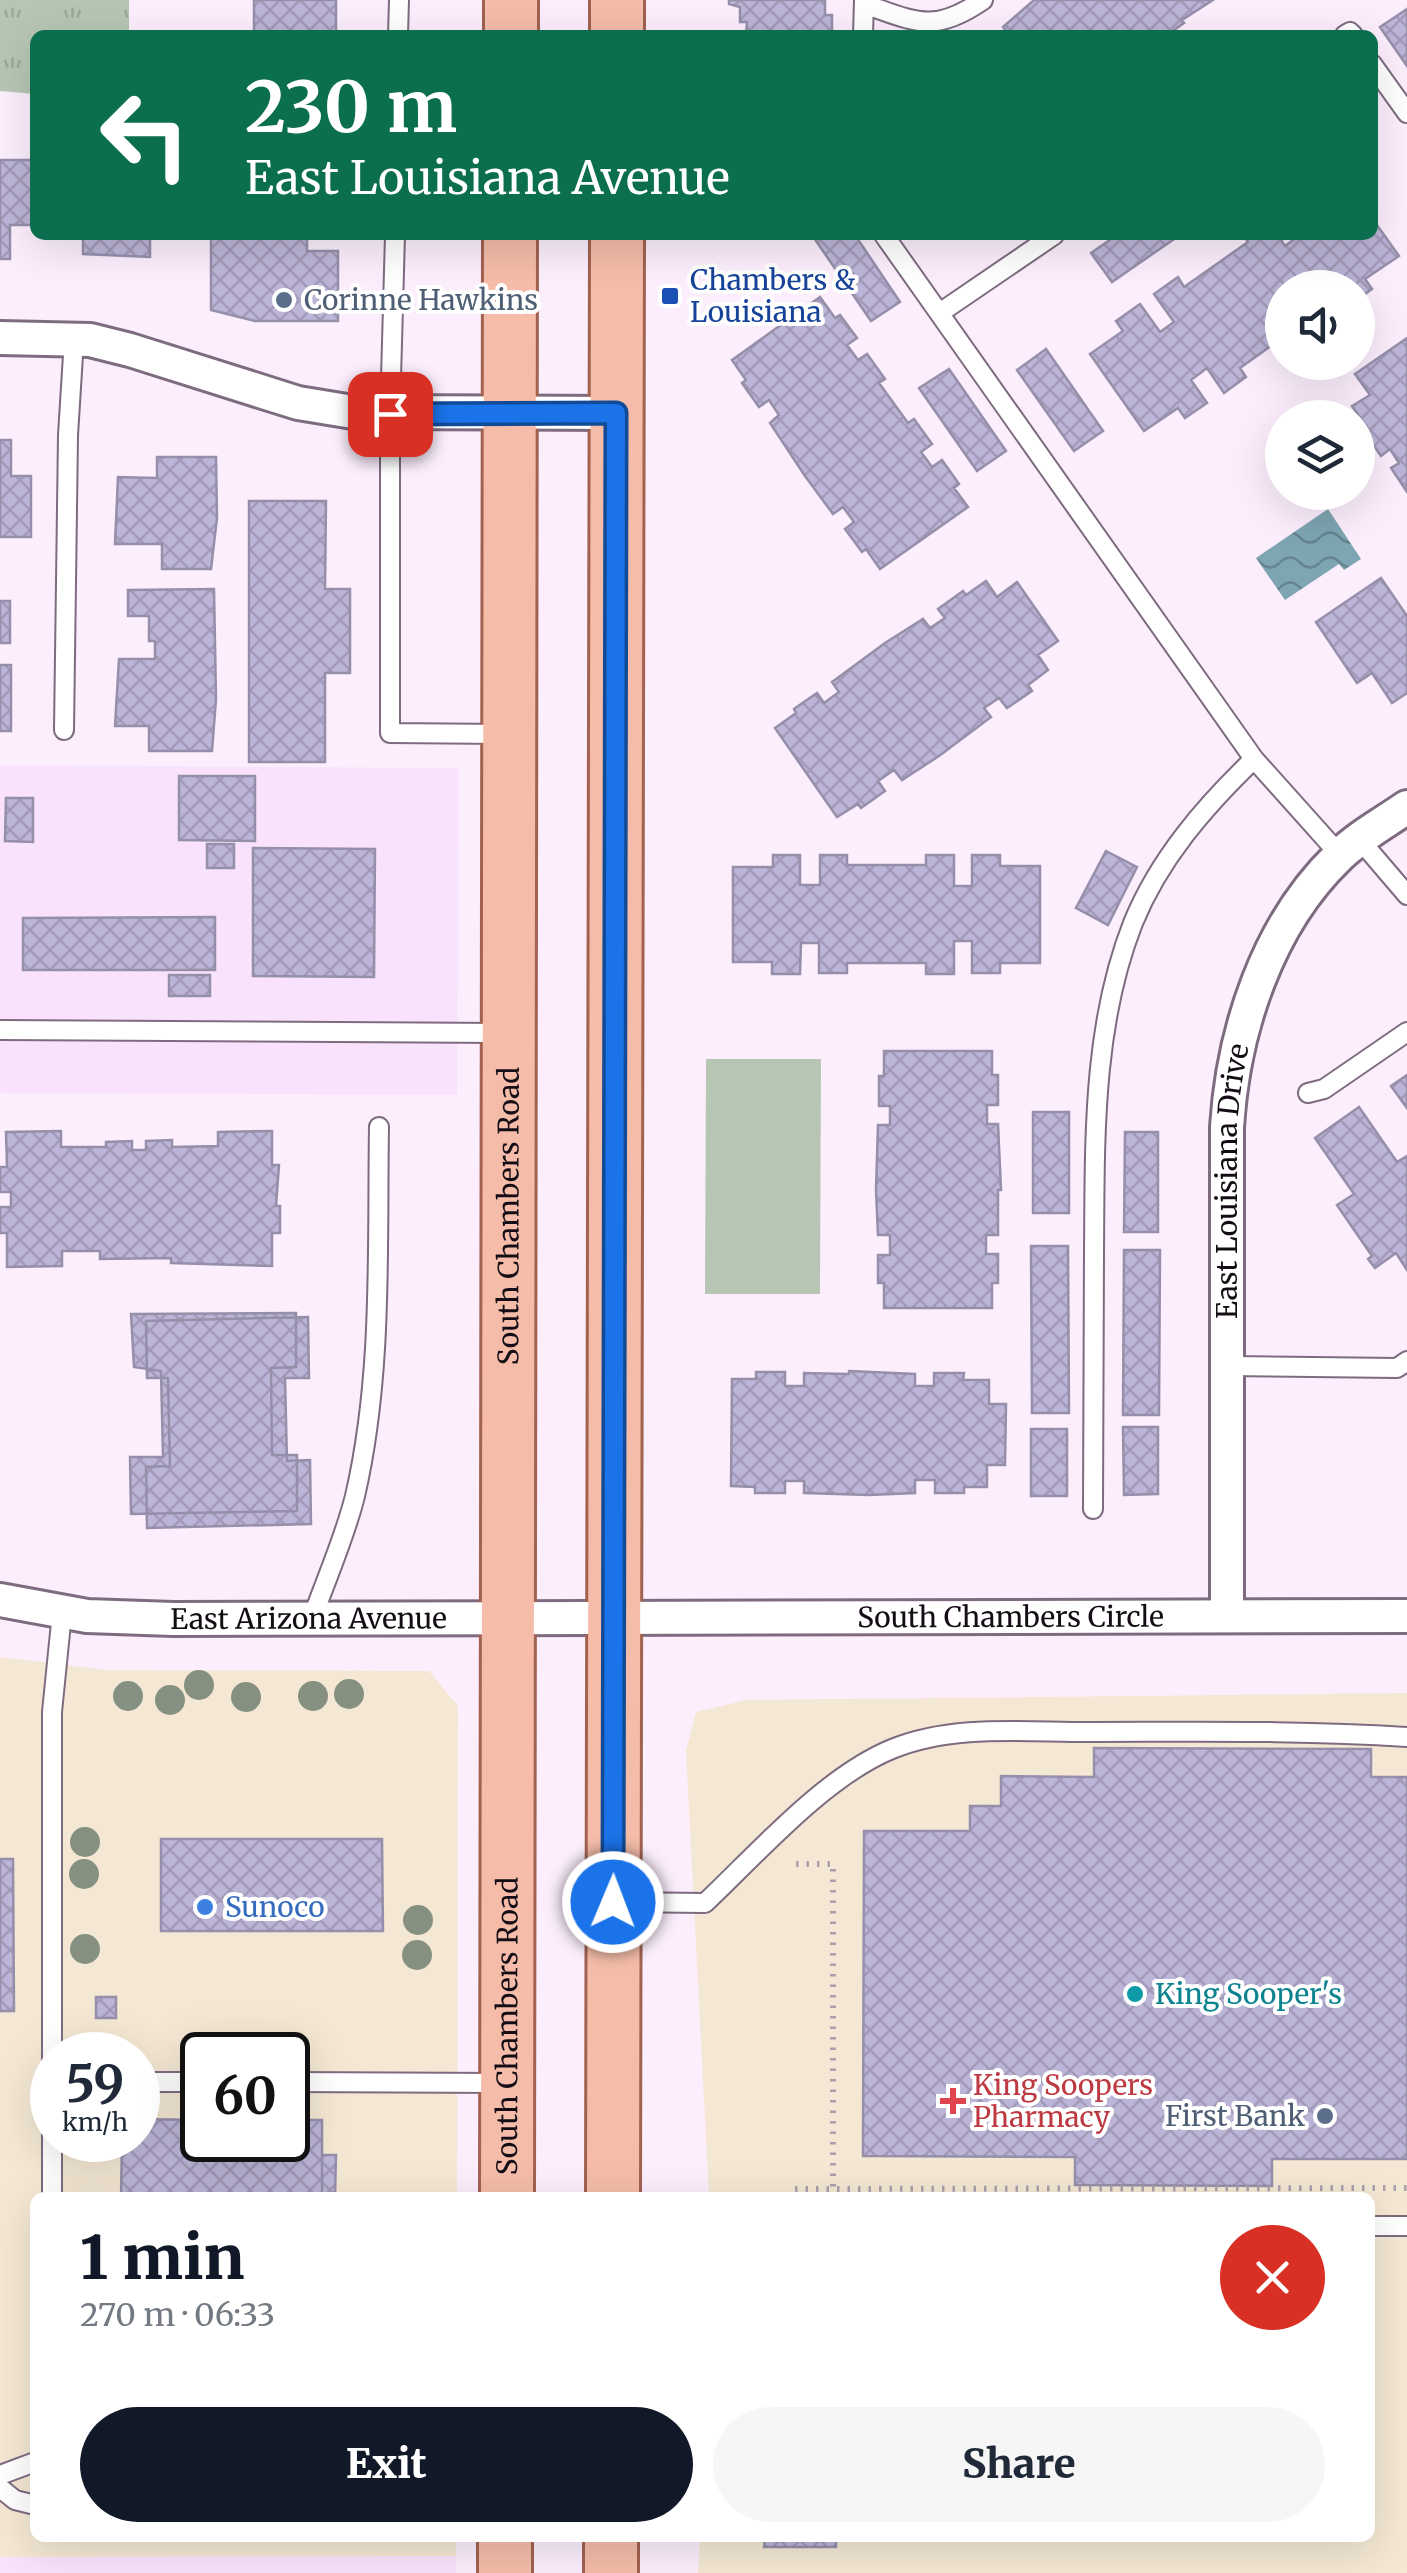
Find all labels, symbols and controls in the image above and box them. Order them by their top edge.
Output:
text: 230 m [245,63,457,151]
icon: left [80,70,210,200]
text: East Louisiana Avenue [245,150,730,206]
place label: Chambers & Louisiana [690,262,855,330]
map controls [1265,270,1375,510]
button: sound [1265,270,1375,380]
place label: Corinne Hawkins [304,282,538,318]
marker: Chambers & Louisiana [659,285,681,307]
marker: Corinne Hawkins [273,289,295,311]
pin [348,372,433,457]
icon: arrive [363,387,418,442]
button: layers [1265,400,1375,510]
street label: East Louisiana Drive [1209,1040,1257,1319]
street label: South Chambers Road [490,1067,527,1365]
street label: South Chambers Circle [857,1599,1164,1635]
street label: East Arizona Avenue [170,1600,447,1637]
position arrow [561,1850,665,1954]
street label: South Chambers Road [489,1877,525,2175]
place label: Sunoco [225,1889,325,1925]
marker: Sunoco [194,1896,216,1918]
place label: King Sooper's [1155,1976,1342,2012]
marker: King Sooper's [1124,1983,1146,2005]
speed limit sign: 60 [180,2032,310,2162]
text: 59 [66,2053,124,2116]
place label: King Soopers Pharmacy [973,2067,1153,2135]
marker: King Soopers Pharmacy [942,2090,964,2112]
place label: First Bank [1165,2098,1305,2134]
marker: First Bank [1314,2105,1336,2127]
text: km/h [62,2106,128,2138]
text: 1 min [80,2220,244,2295]
button: close [1220,2225,1325,2330]
text: 270 m · 06:33 [80,2295,275,2335]
button: Exit [80,2407,693,2522]
button: Share [713,2407,1325,2522]

